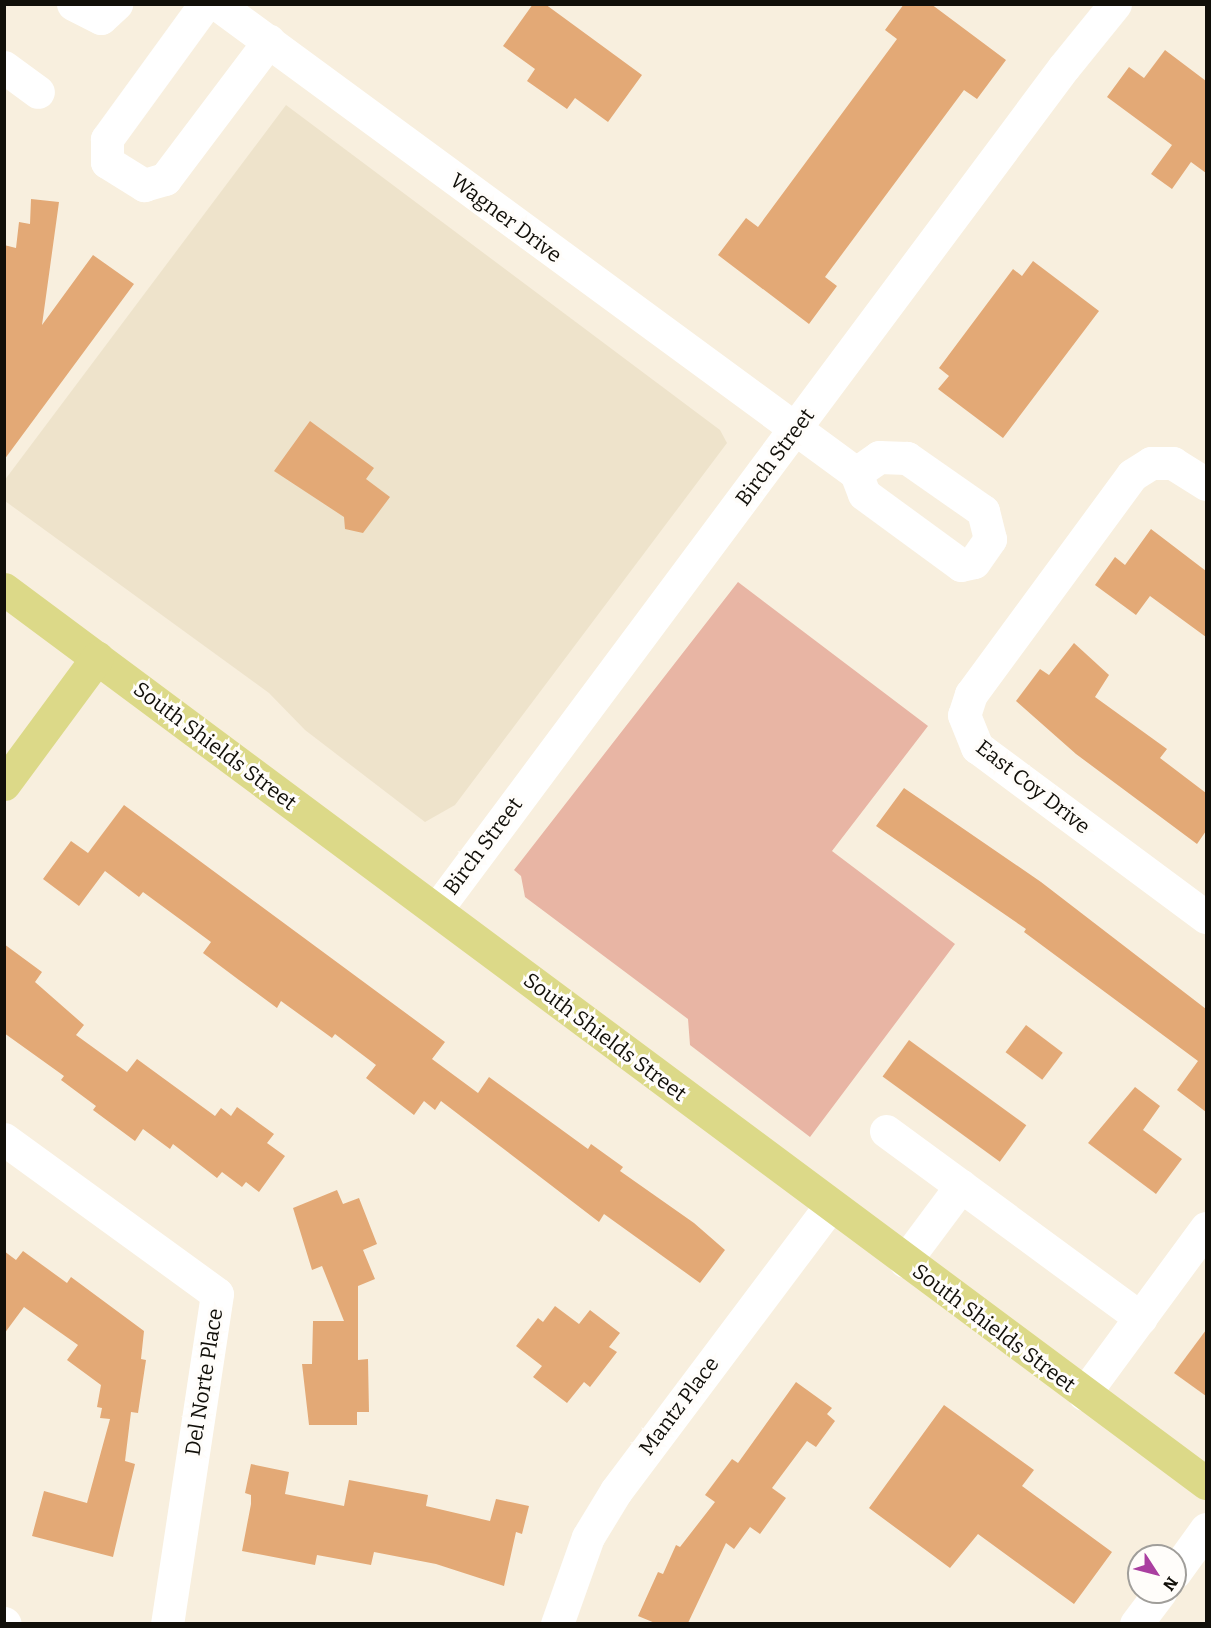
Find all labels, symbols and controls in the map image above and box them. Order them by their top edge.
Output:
street label: Wagner Drive [445,168,567,268]
street label: Birch Street [730,403,820,511]
street label: South Shields Street [129,677,301,815]
street label: East Coy Drive [971,735,1095,839]
street label: Birch Street [438,792,528,900]
street label: South Shields Street [519,968,691,1106]
street label: South Shields Street [908,1259,1080,1397]
street label: Del Norte Place [180,1307,228,1457]
street label: Mantz Place [634,1352,724,1460]
north arrow [1127,1544,1187,1604]
text: N [1159,1573,1182,1594]

